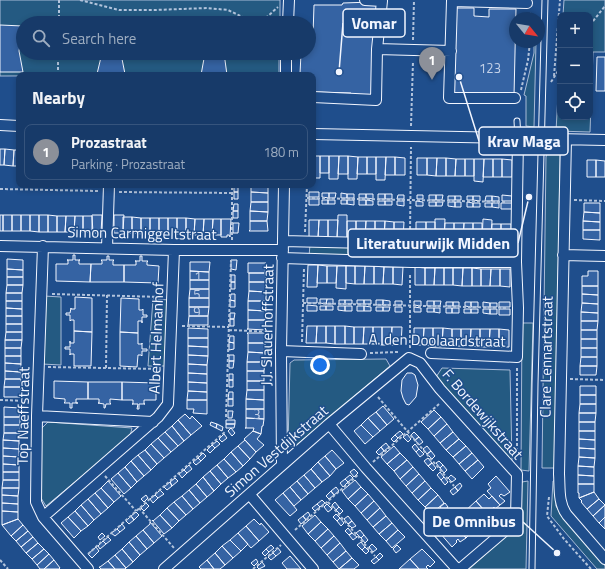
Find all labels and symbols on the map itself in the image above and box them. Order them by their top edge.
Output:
callout: Vomar [343,9,405,37]
text: Vomar [351,11,397,35]
north arrow [509,12,545,48]
pin: 1 [419,47,445,80]
house number: 123 [479,58,501,78]
callout: Krav Maga [479,127,568,155]
text: Krav Maga [487,129,561,153]
street label: Simon Carmiggeltstraat [67,220,218,246]
callout: Literatuurwijk Midden [348,229,518,257]
text: Literatuurwijk Midden [356,231,510,255]
street label: J.J. Slauerhoffstraat [254,263,280,386]
house number: 1 [194,266,202,286]
street label: Albert Helmanhof [143,282,169,394]
house number: 5 [193,284,201,304]
street label: Clare Lennartstraat [533,295,559,418]
house number: 9 [193,302,201,322]
street label: A. den Doolaardstraat [368,327,506,353]
your location [310,355,330,375]
street label: F. Bordewijkstraat [437,363,530,465]
street label: Top Naeffstraat [11,366,35,465]
street label: Simon Vestdijkstraat [219,399,333,503]
house number: 3 [253,404,261,424]
callout: De Omnibus [424,508,523,536]
text: De Omnibus [432,509,516,533]

